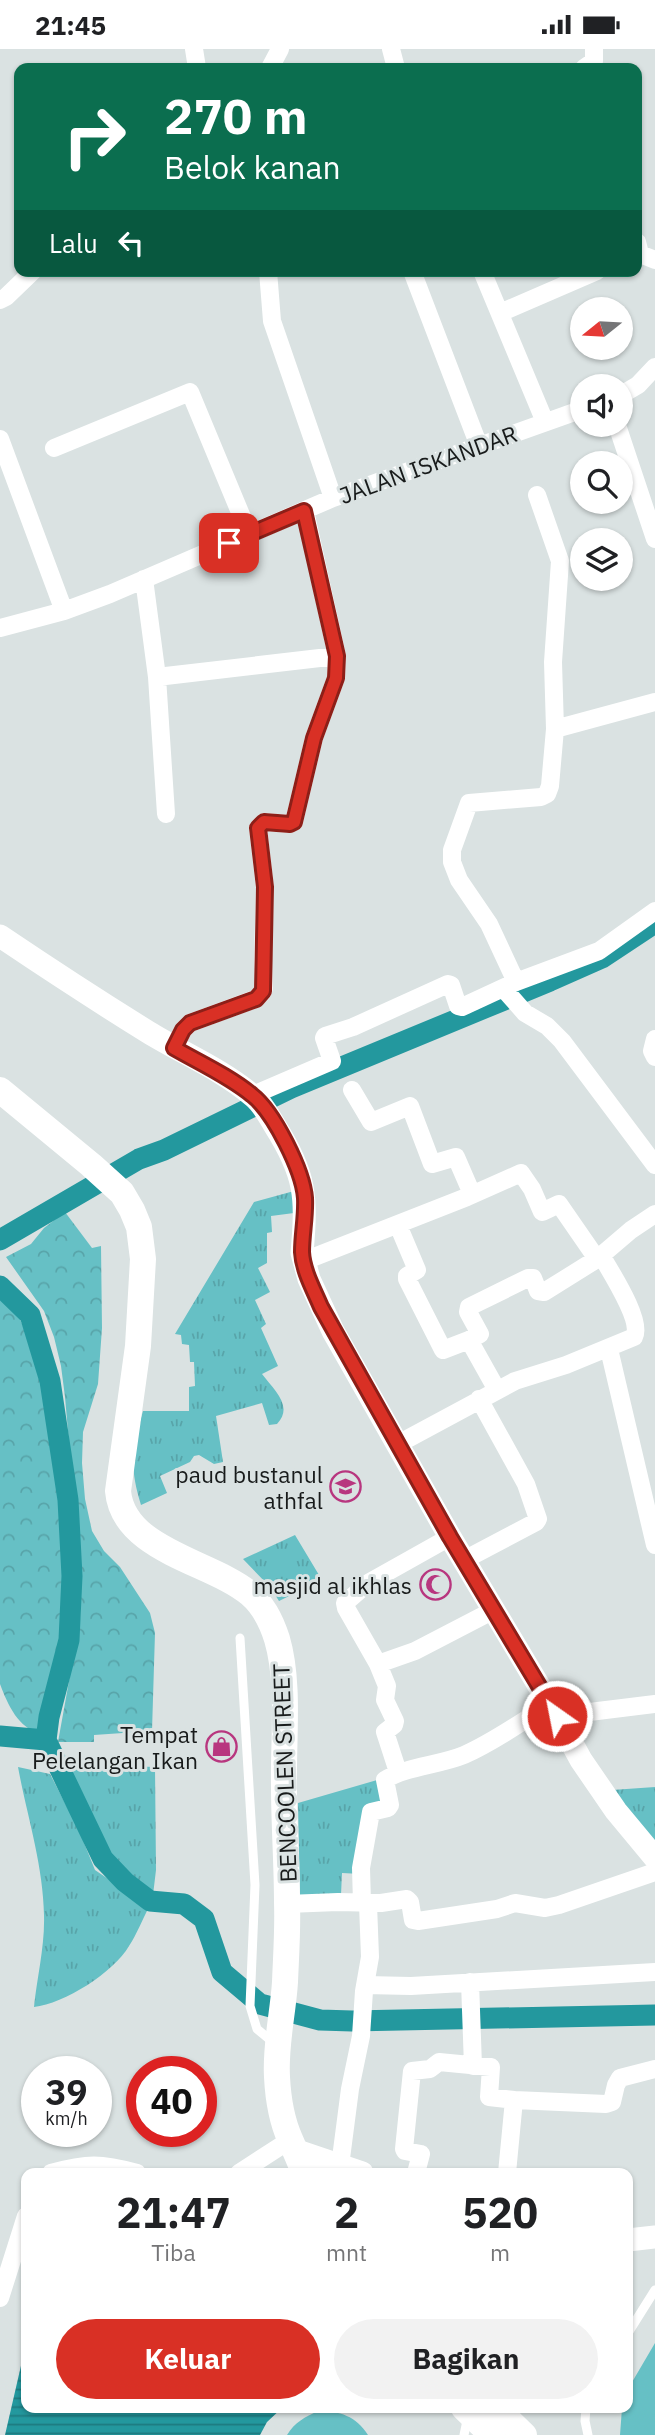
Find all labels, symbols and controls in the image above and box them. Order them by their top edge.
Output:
text: 21:45 [35,8,106,42]
text: 270 m [164,84,308,147]
icon: right [49,91,140,182]
text: Belok kanan [164,146,341,188]
icon: left [112,224,150,262]
text: Lalu [49,226,98,260]
north arrow [570,297,634,361]
map controls [570,297,633,591]
button: sound [570,374,633,437]
street label: JALAN ISKANDAR [335,418,521,510]
button: search [570,451,633,514]
pin [199,513,259,573]
icon: arrive [210,524,248,562]
button: layers [570,528,633,591]
place label: paud bustanul athfal [175,1459,323,1515]
school or university icon: paud bustanul athfal [329,1470,363,1504]
mosque icon: masjid al ikhlas [418,1568,452,1602]
place label: masjid al ikhlas [254,1570,412,1600]
street label: BENCOOLEN STREET [265,1663,303,1883]
position arrow [520,1679,594,1753]
place label: Tempat Pelelangan Ikan [32,1719,198,1775]
shop icon: Tempat Pelelangan Ikan [204,1730,238,1764]
speed limit sign: 40 [126,2056,217,2147]
text: 39 [45,2069,88,2115]
text: km/h [45,2107,88,2130]
text: 21:47 [116,2185,231,2240]
text: 2 [334,2185,359,2240]
text: 520 [462,2185,538,2240]
text: Tiba [151,2237,196,2267]
text: mnt [326,2237,367,2267]
text: m [490,2237,510,2267]
button: Keluar [56,2319,320,2399]
button: Bagikan [334,2319,598,2399]

